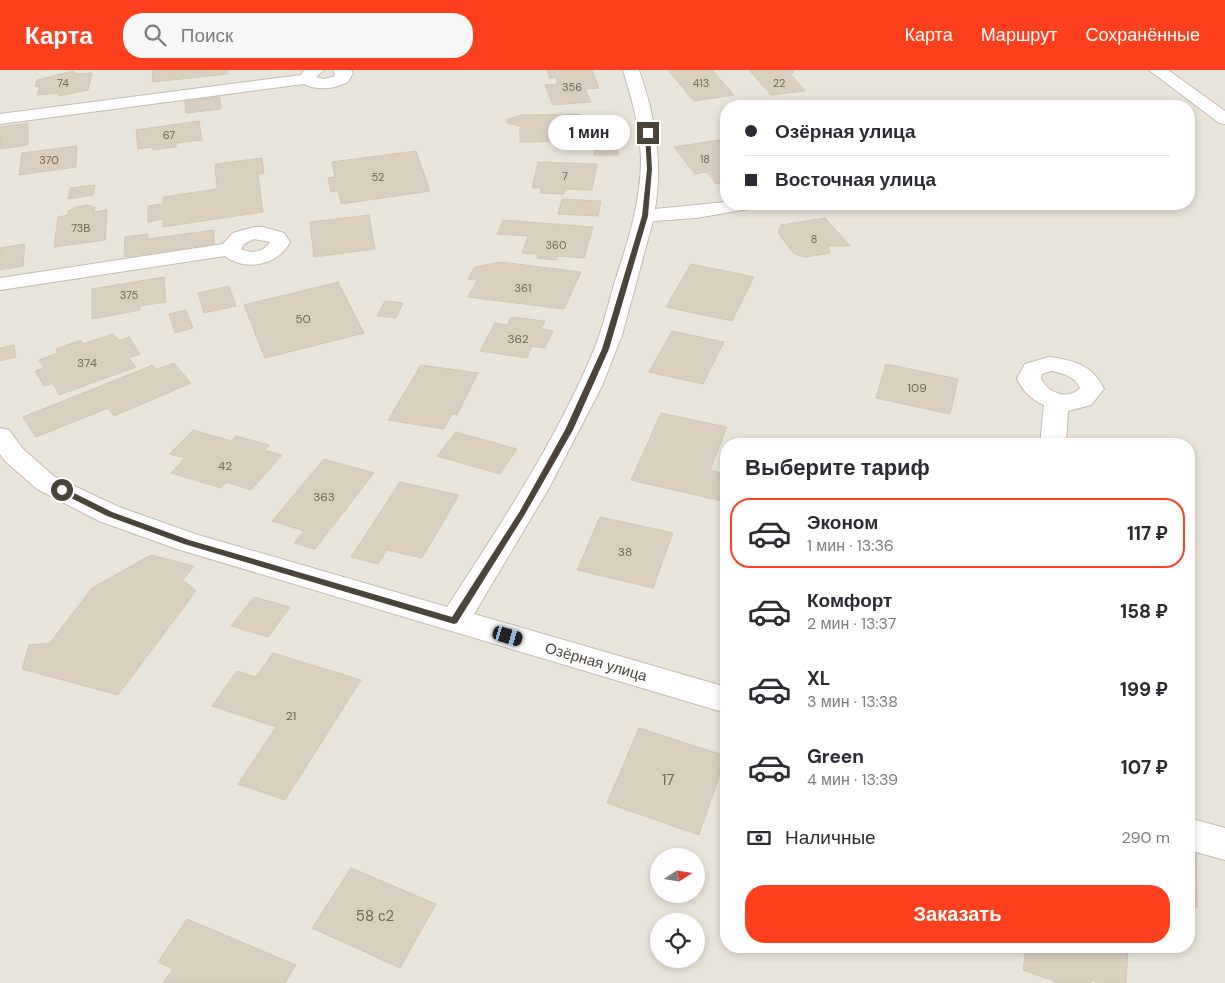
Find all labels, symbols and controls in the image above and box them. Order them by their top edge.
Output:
search box [123,13,473,58]
text: Карта [25,20,93,51]
icon: search [141,21,169,49]
text: Поиск [181,23,233,48]
text: Карта [905,23,953,47]
text: Маршрут [981,23,1057,47]
text: Сохранённые [1085,23,1200,47]
house number: 74 [57,76,69,90]
house number: 413 [693,76,709,90]
house number: 22 [773,76,785,90]
house number: 356 [562,80,582,94]
callout: 1 мин [548,116,630,150]
text: Озёрная улица [775,119,916,144]
text: 1 мин [569,122,609,143]
route end [637,122,659,144]
house number: 67 [163,128,175,142]
house number: 18 [700,152,710,166]
house number: 370 [39,153,59,167]
text: Восточная улица [775,167,936,192]
house number: 7 [562,169,568,183]
house number: 52 [372,170,384,184]
house number: 73В [71,221,91,235]
house number: 8 [811,232,817,246]
house number: 360 [546,238,566,252]
house number: 361 [515,281,531,295]
house number: 375 [120,288,139,302]
house number: 50 [295,311,311,327]
house number: 362 [507,331,529,347]
house number: 374 [77,355,97,371]
house number: 109 [907,380,927,396]
text: Выберите тариф [745,453,930,482]
house number: 42 [218,458,232,474]
route start [51,479,73,501]
house number: 363 [313,489,335,505]
text: Эконом [807,510,878,535]
icon: car [747,511,792,556]
text: 117 ₽ [1127,521,1168,546]
text: 1 мин · 13:36 [807,535,894,556]
house number: 38 [618,544,632,560]
text: Комфорт [807,588,892,613]
icon: car [747,589,792,634]
text: 158 ₽ [1120,599,1168,624]
text: 2 мин · 13:37 [807,613,896,634]
car [491,625,524,647]
street label: Озёрная улица [543,638,650,686]
text: XL [807,666,830,691]
icon: car [747,667,792,712]
text: 199 ₽ [1120,677,1168,702]
text: 3 мин · 13:38 [807,691,898,712]
house number: 21 [286,708,296,724]
text: Green [807,744,864,769]
icon: car [747,745,792,790]
text: 107 ₽ [1121,755,1168,780]
text: 4 мин · 13:39 [807,769,898,790]
house number: 17 [662,770,674,790]
icon: cash [745,824,773,852]
text: Наличные [785,825,876,850]
text: 290 m [1121,827,1170,848]
north arrow [650,848,705,902]
map controls [650,848,705,968]
button: Заказать [745,885,1170,943]
house number: 58 с2 [356,906,394,926]
button: locate [650,913,705,968]

